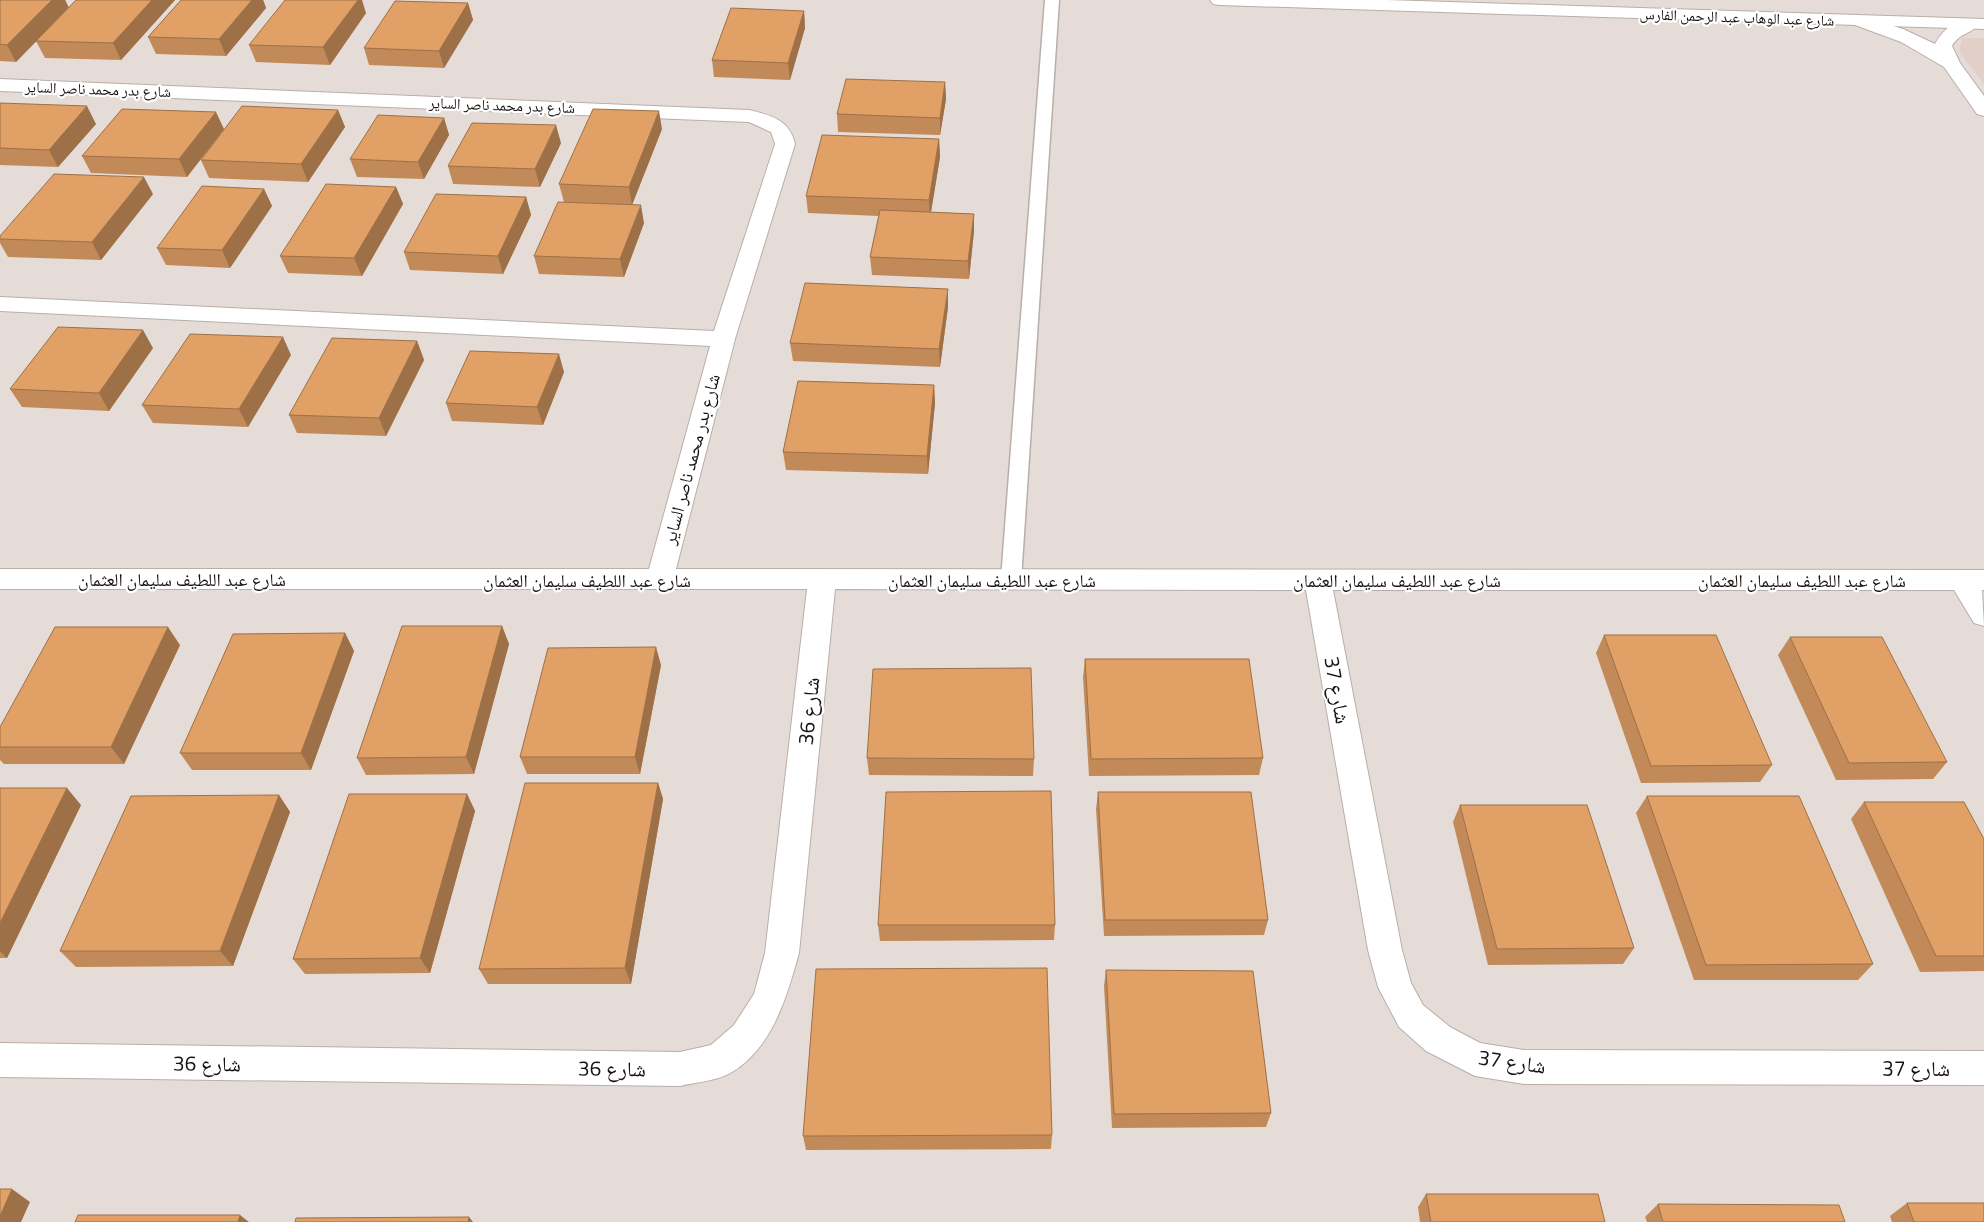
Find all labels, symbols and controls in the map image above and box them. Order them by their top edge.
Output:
street label: شارع عبد الوهاب عبد الرحمن الفارس [1639,2,1835,32]
street label: شارع بدر محمد ناصر الساير [23,75,172,103]
street label: شارع بدر محمد ناصر الساير [427,91,576,119]
street label: شارع بدر محمد ناصر الساير [655,371,727,548]
street label: شارع عبد اللطيف سليمان العثمان [78,566,286,593]
street label: شارع عبد اللطيف سليمان العثمان [483,567,691,594]
street label: شارع عبد اللطيف سليمان العثمان [888,567,1096,594]
street label: شارع عبد اللطيف سليمان العثمان [1293,567,1501,594]
street label: شارع عبد اللطيف سليمان العثمان [1698,567,1906,594]
street label: شارع 37 [1316,654,1360,726]
street label: شارع 36 [789,675,827,747]
street label: شارع 37 [1476,1040,1548,1082]
street label: شارع 36 [173,1046,241,1080]
street label: شارع 36 [578,1051,646,1085]
street label: شارع 37 [1882,1052,1950,1084]

